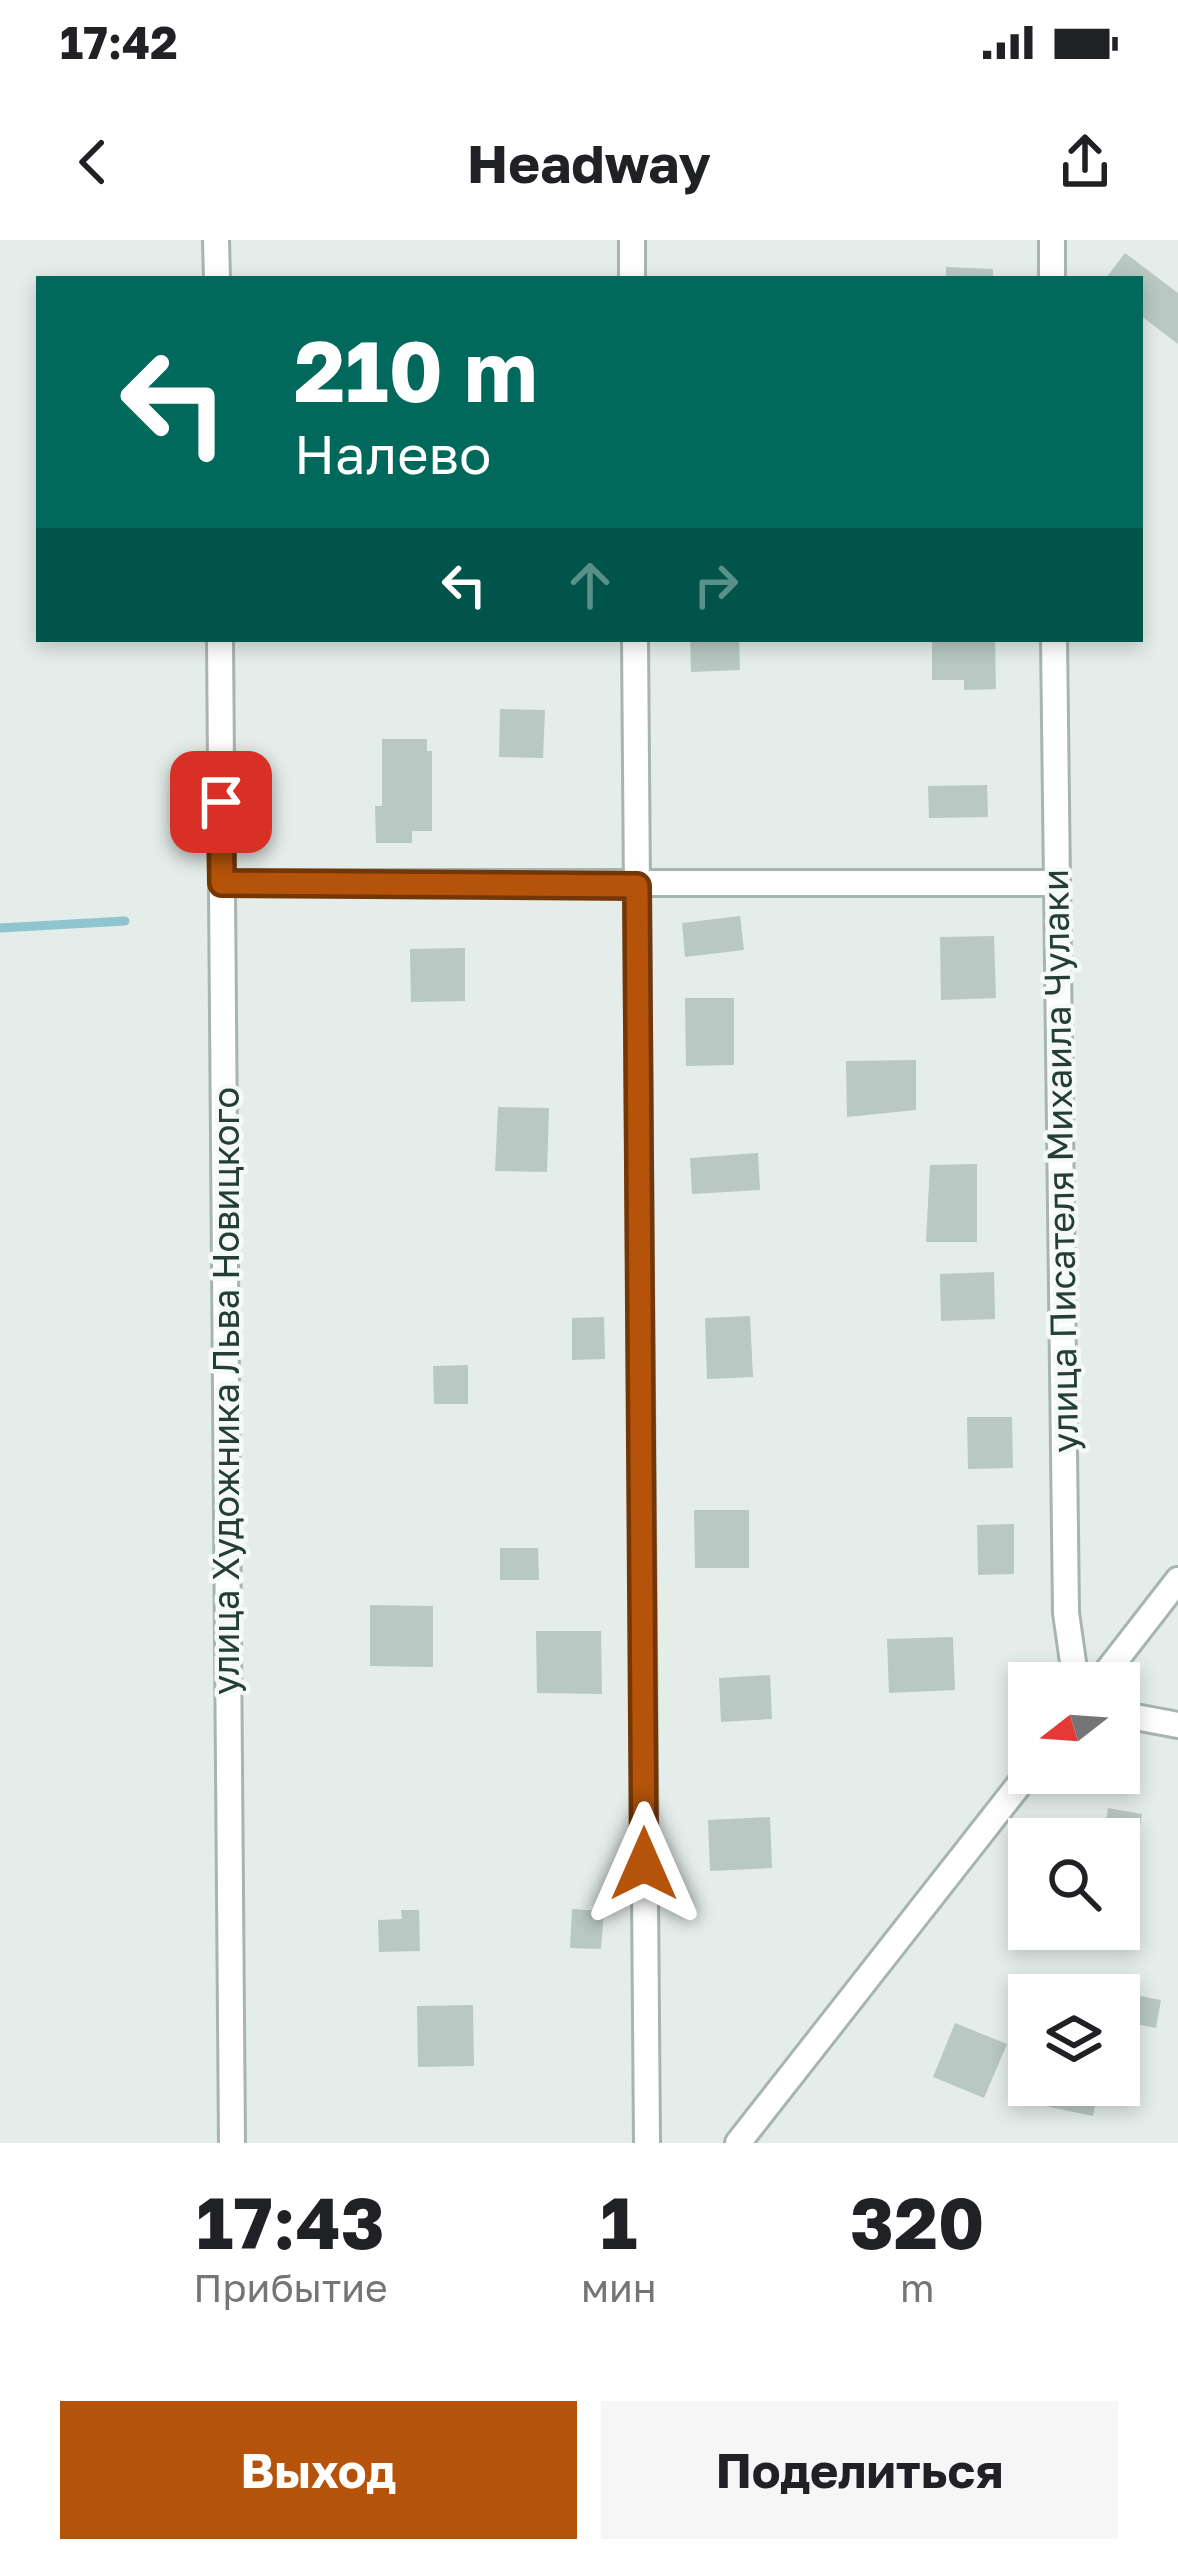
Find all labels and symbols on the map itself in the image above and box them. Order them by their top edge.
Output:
pin [170,751,272,853]
street label: улица Писателя Михаила Чулаки [1033,869,1086,1453]
street label: улица Художника Льва Новицкого [204,1087,247,1695]
north arrow [1008,1662,1140,1794]
position arrow [581,1801,707,1927]

